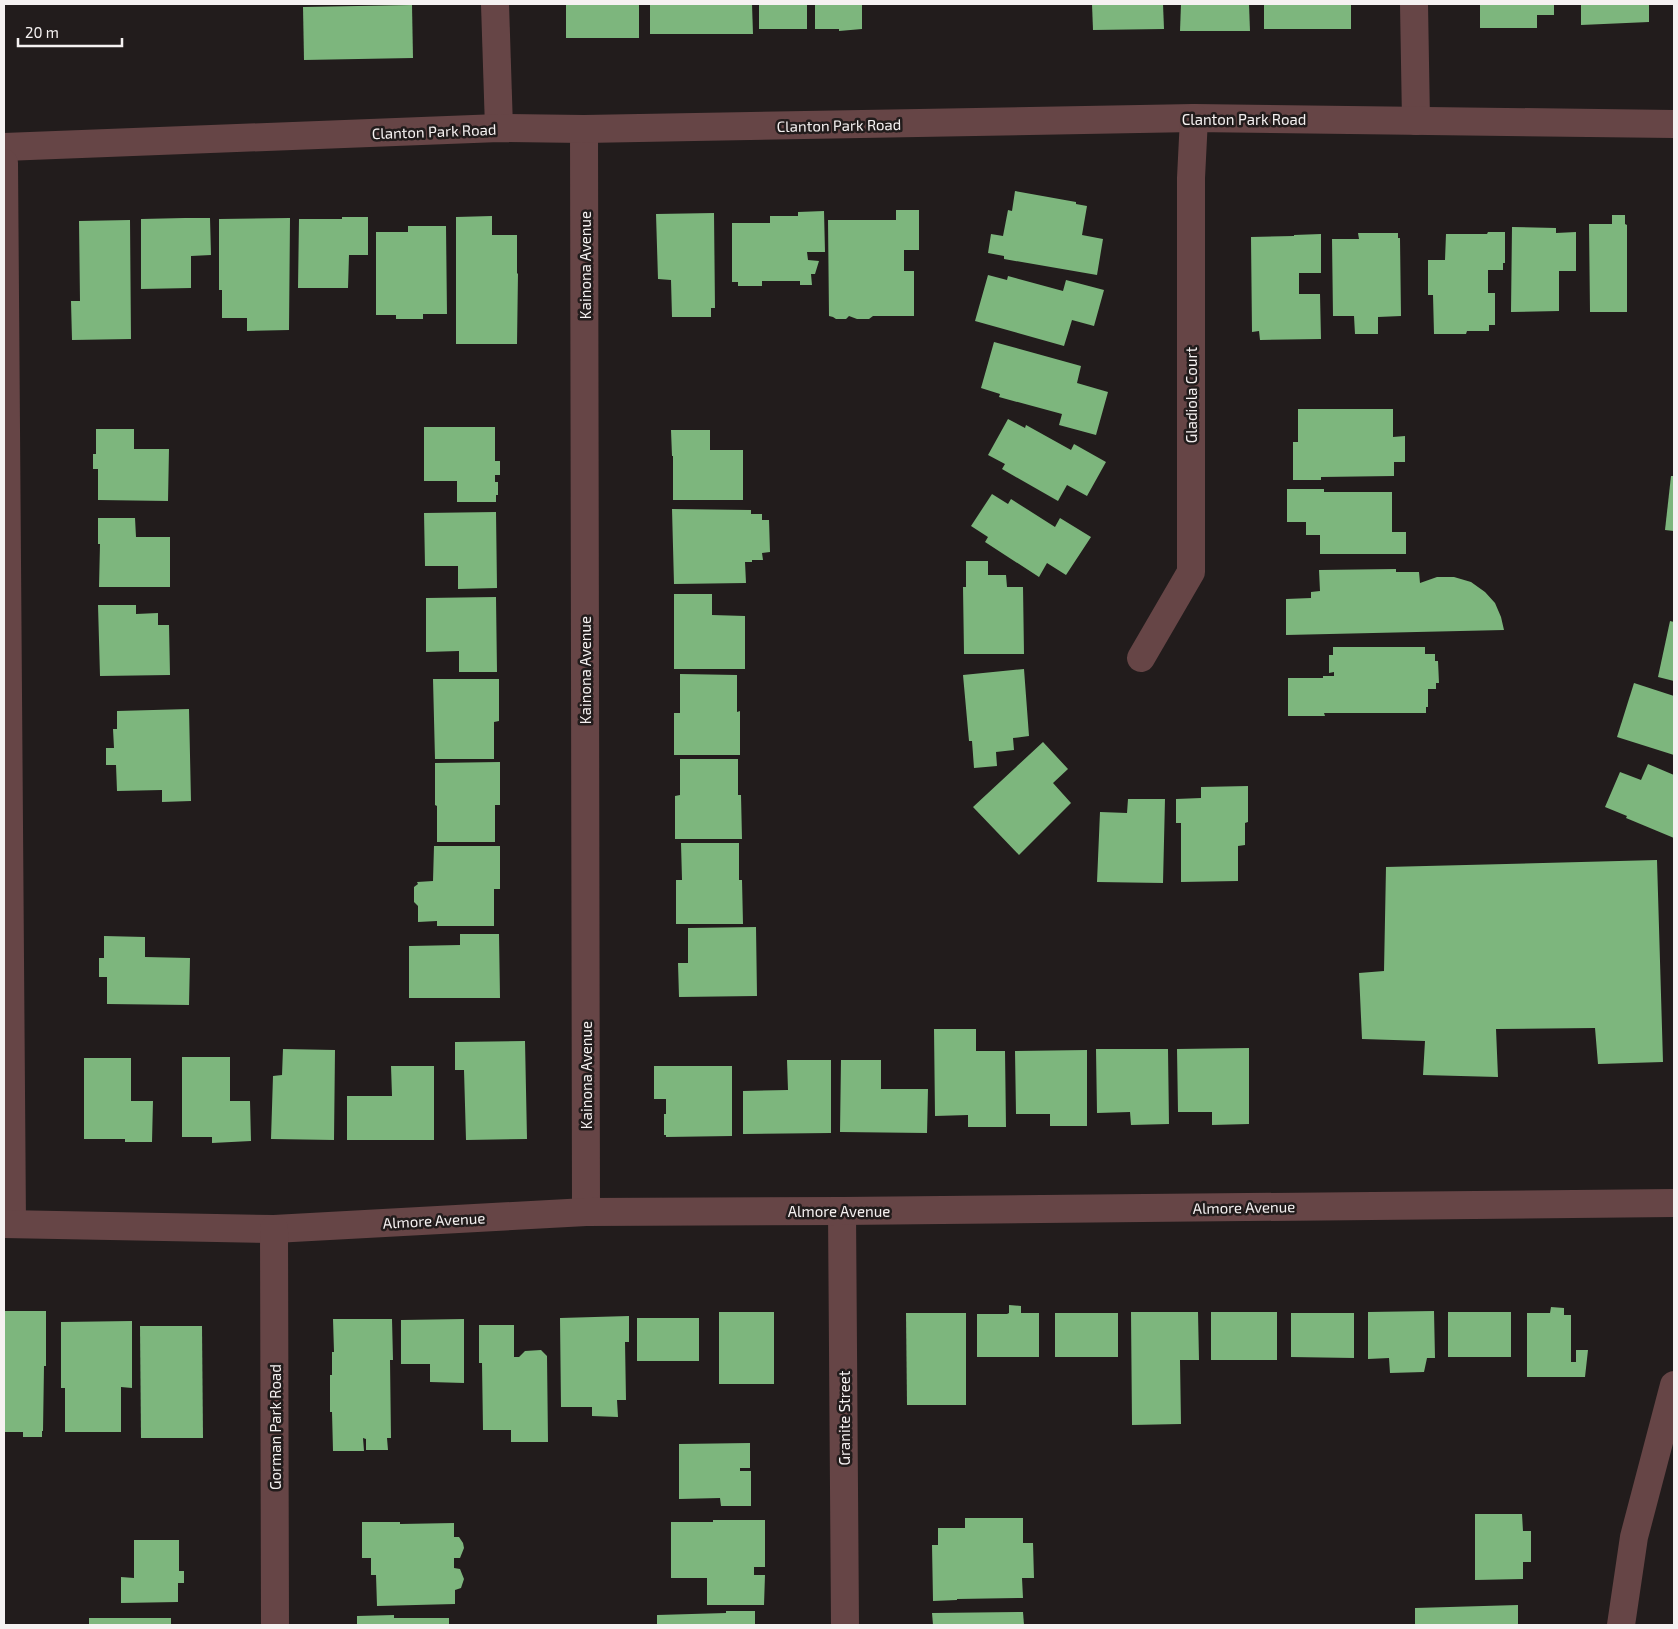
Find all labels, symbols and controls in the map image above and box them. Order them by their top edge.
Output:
scale bar [18,15,121,47]
text: 20 m [25,23,59,41]
street label: Clanton Park Road [1182,110,1306,128]
street label: Clanton Park Road [777,115,901,135]
street label: Clanton Park Road [371,120,497,142]
street label: Kainona Avenue [576,211,594,319]
street label: Gladiola Court [1182,347,1200,443]
street label: Kainona Avenue [576,616,594,724]
street label: Kainona Avenue [577,1021,595,1129]
street label: Almore Avenue [1193,1197,1295,1217]
street label: Almore Avenue [788,1202,890,1220]
street label: Almore Avenue [382,1208,486,1232]
street label: Gorman Park Road [266,1364,284,1490]
street label: Granite Street [835,1370,853,1465]

